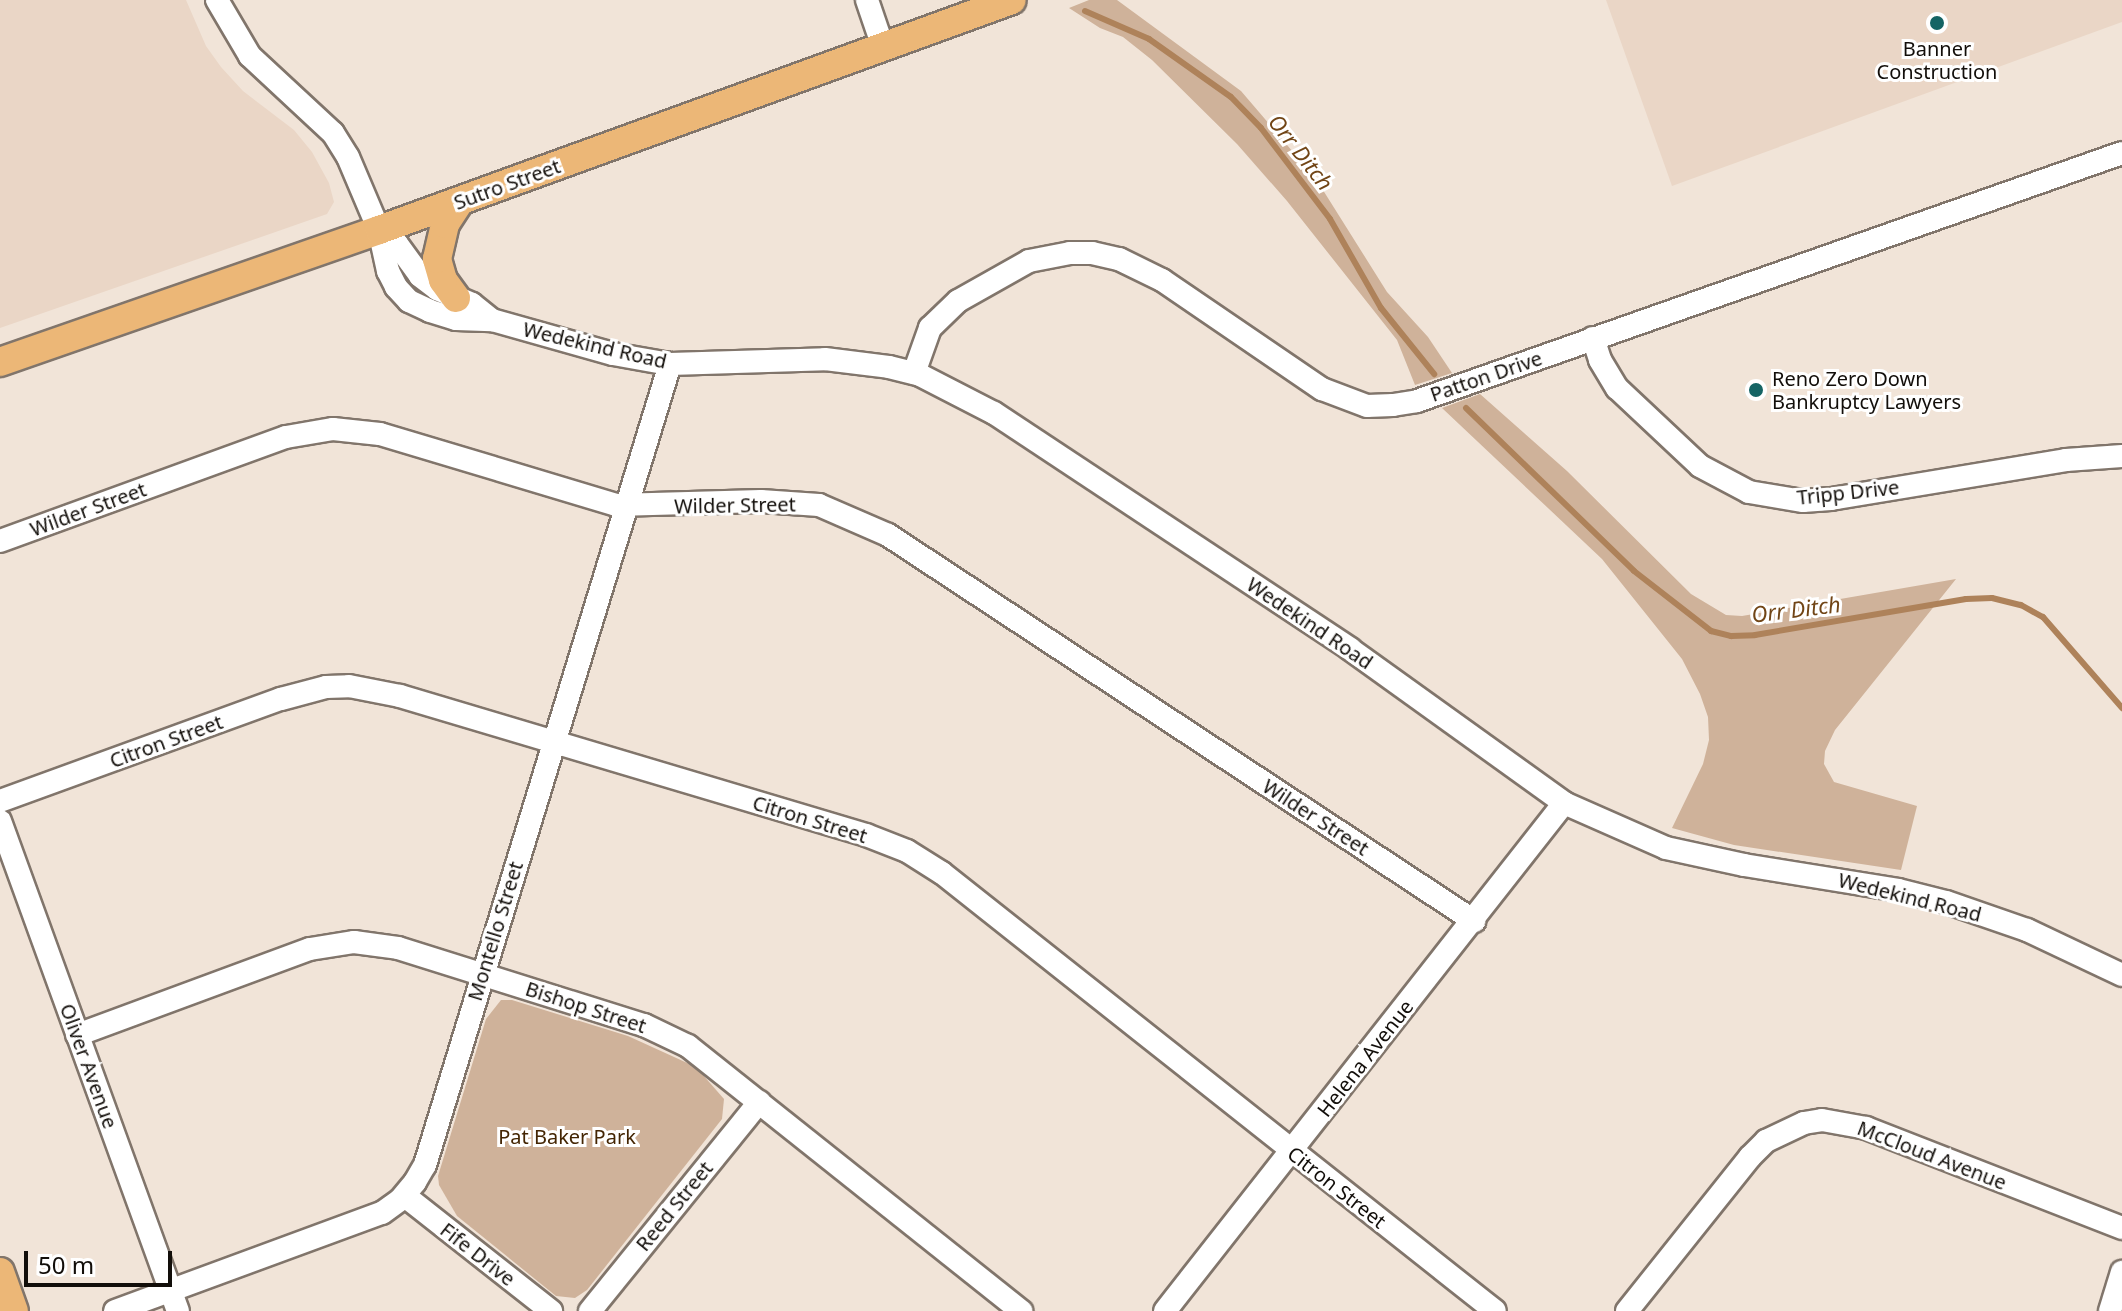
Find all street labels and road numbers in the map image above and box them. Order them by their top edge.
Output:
street label: Sutro Street [450,154,564,214]
street label: Wedekind Road [521,317,669,373]
street label: Patton Drive [1427,346,1545,406]
street label: Tripp Drive [1796,475,1900,509]
street label: Wilder Street [27,477,149,541]
street label: Wilder Street [674,492,796,518]
street label: Wedekind Road [1242,572,1378,674]
street label: Citron Street [106,709,226,773]
street label: Wilder Street [1258,774,1374,860]
street label: Citron Street [750,790,870,848]
street label: Montello Street [462,858,528,1004]
street label: Wedekind Road [1836,868,1984,926]
street label: Bishop Street [523,976,649,1038]
street label: Helena Avenue [1312,995,1418,1121]
street label: Oliver Avenue [55,1000,123,1132]
street label: McCloud Avenue [1854,1116,2010,1194]
street label: Citron Street [1283,1141,1391,1233]
street label: Reed Street [631,1156,717,1256]
street label: Fife Drive [436,1217,520,1291]

